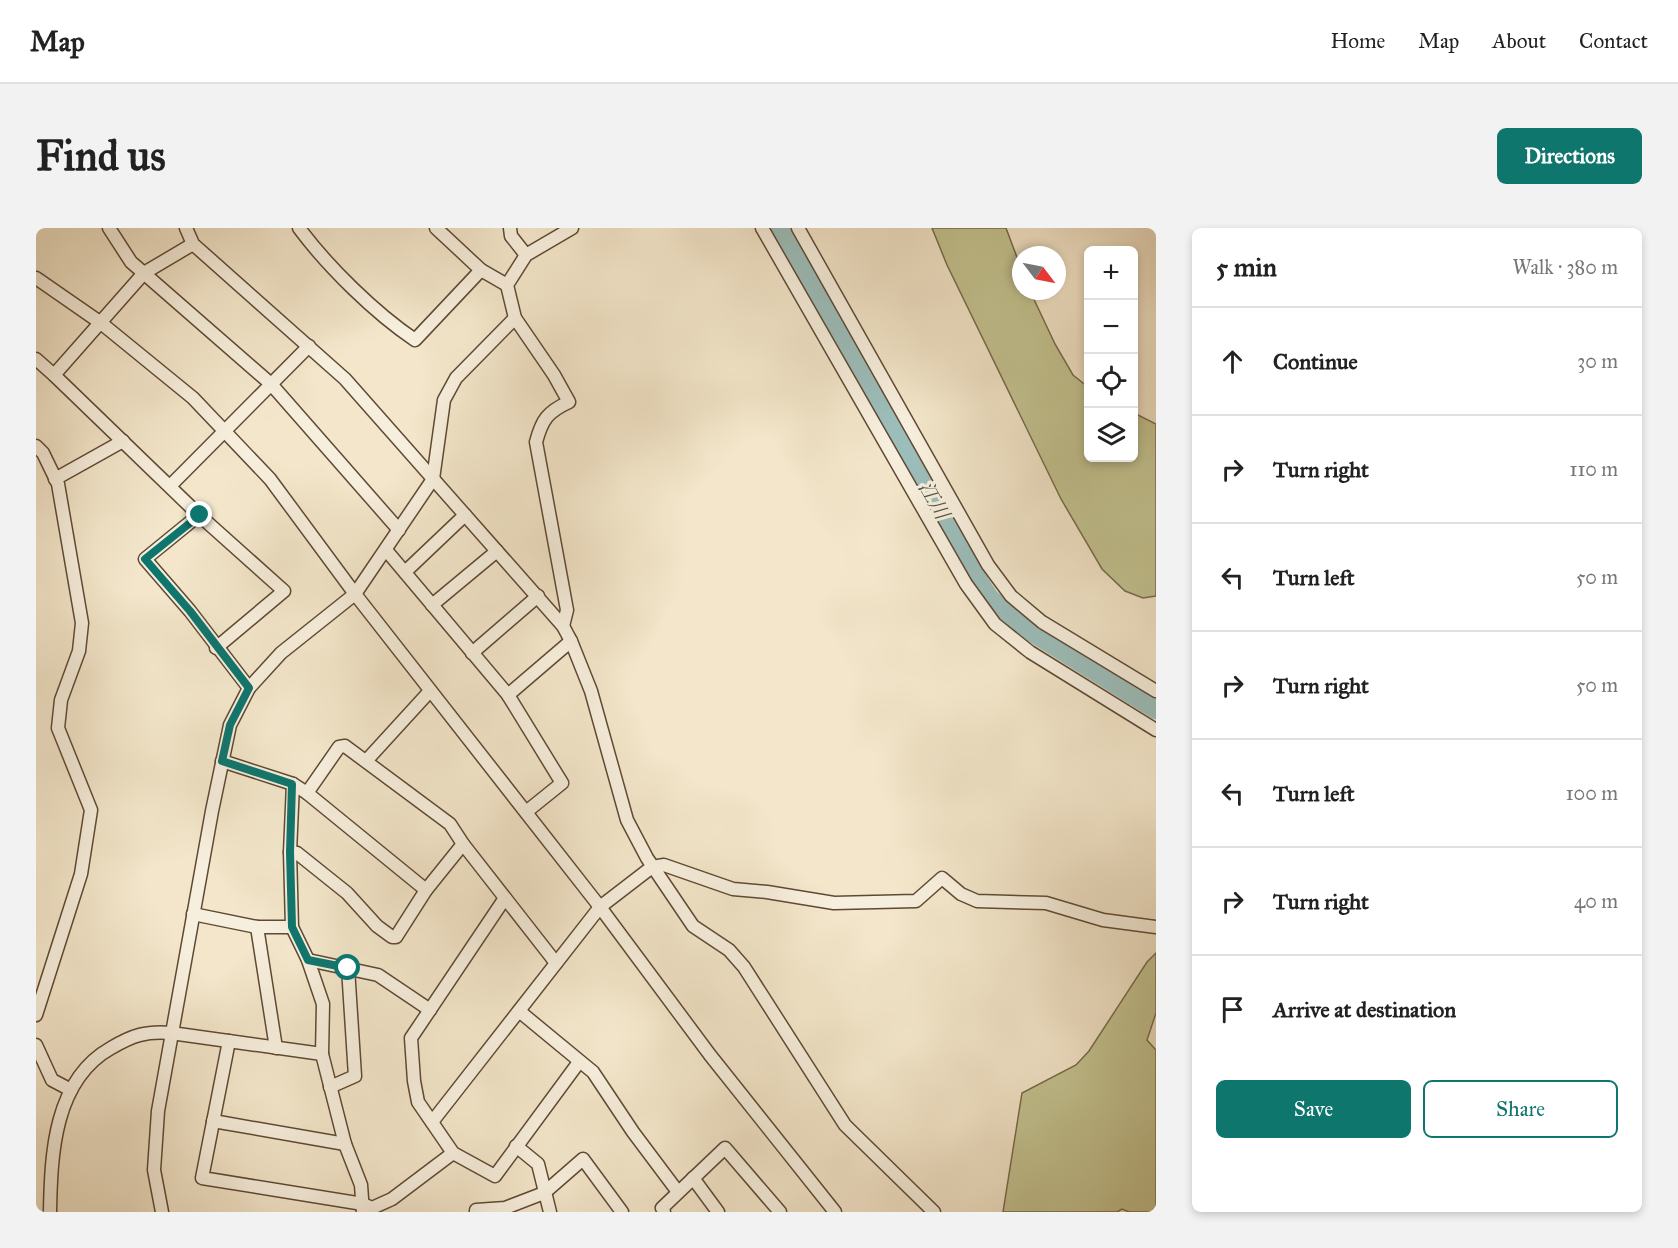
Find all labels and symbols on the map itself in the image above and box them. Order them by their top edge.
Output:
north arrow [1012,246,1066,300]
water label: 江川 [914,477,955,525]
route end [186,501,212,527]
route start [334,954,360,980]

